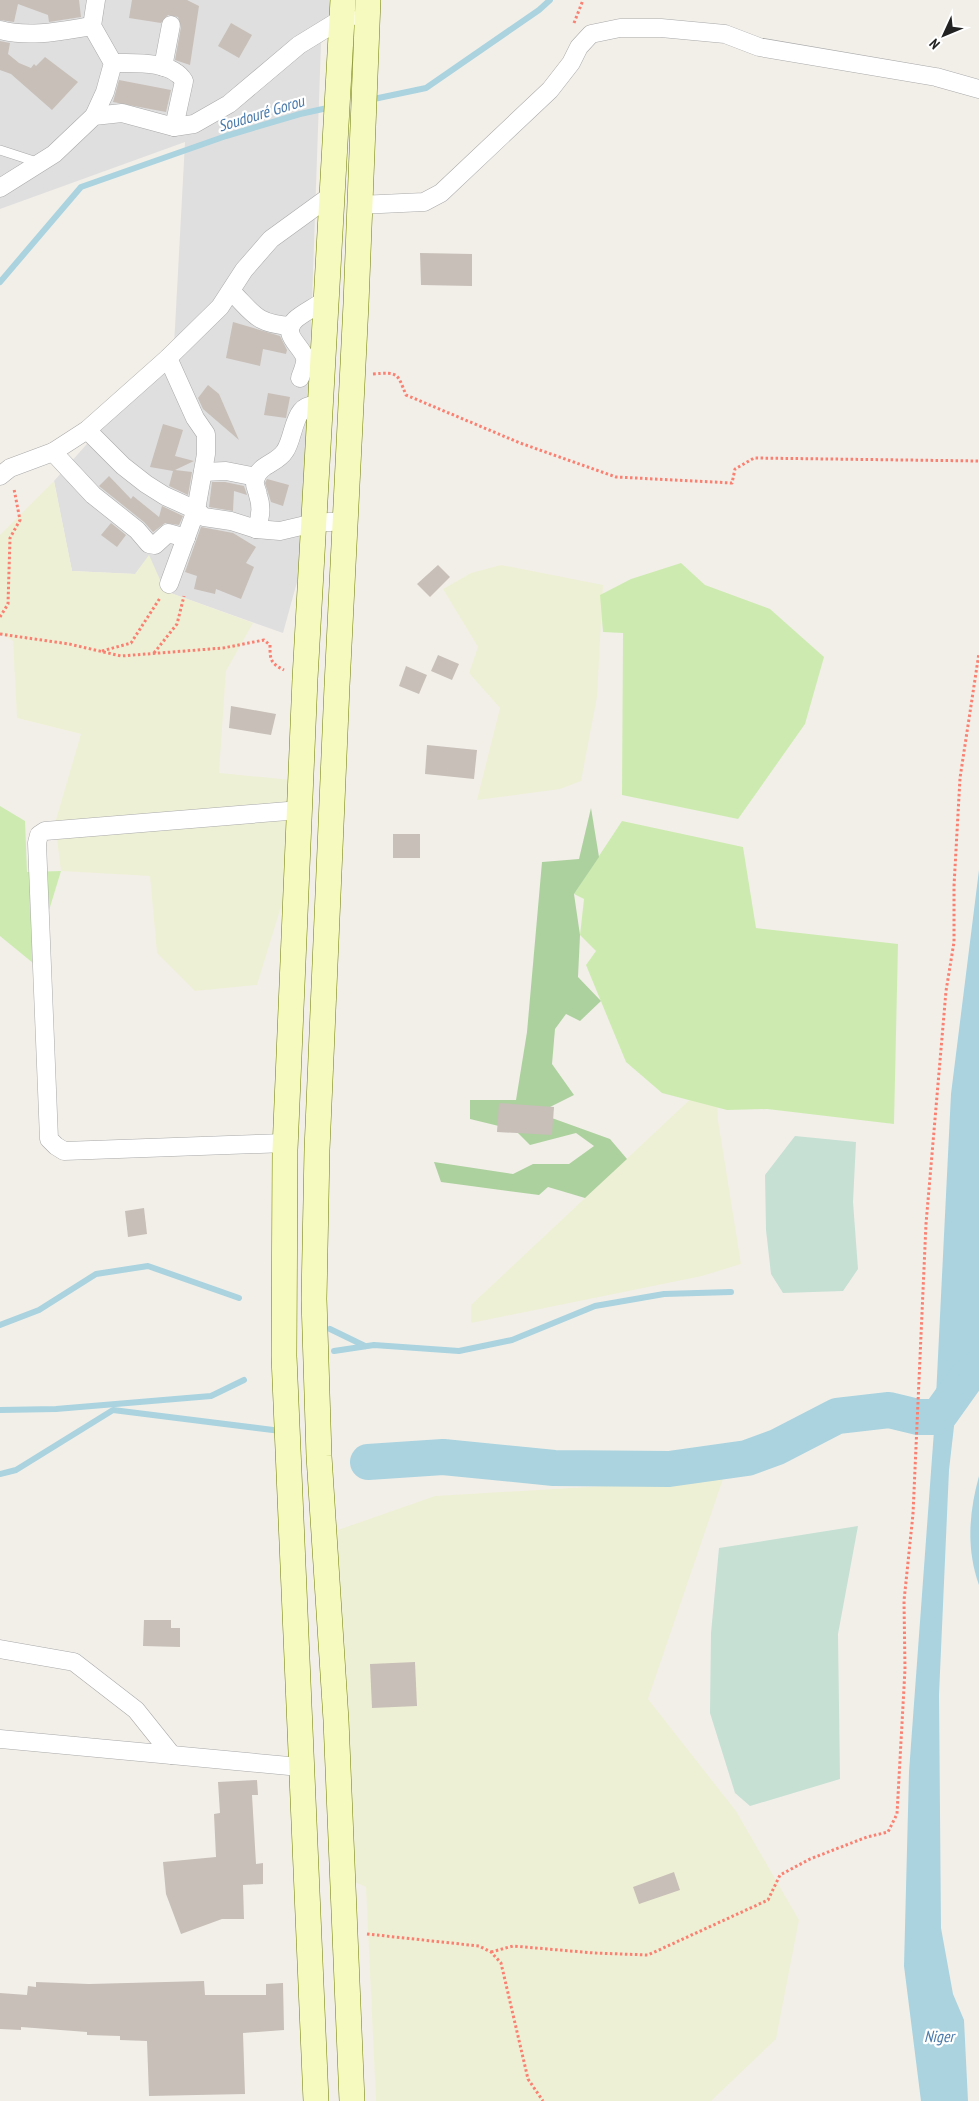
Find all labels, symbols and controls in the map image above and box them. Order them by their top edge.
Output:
north arrow [919,10,969,60]
text: N [926,35,944,53]
water label: Soudouré Gorou [216,90,307,136]
water label: Niger [924,2026,957,2046]

